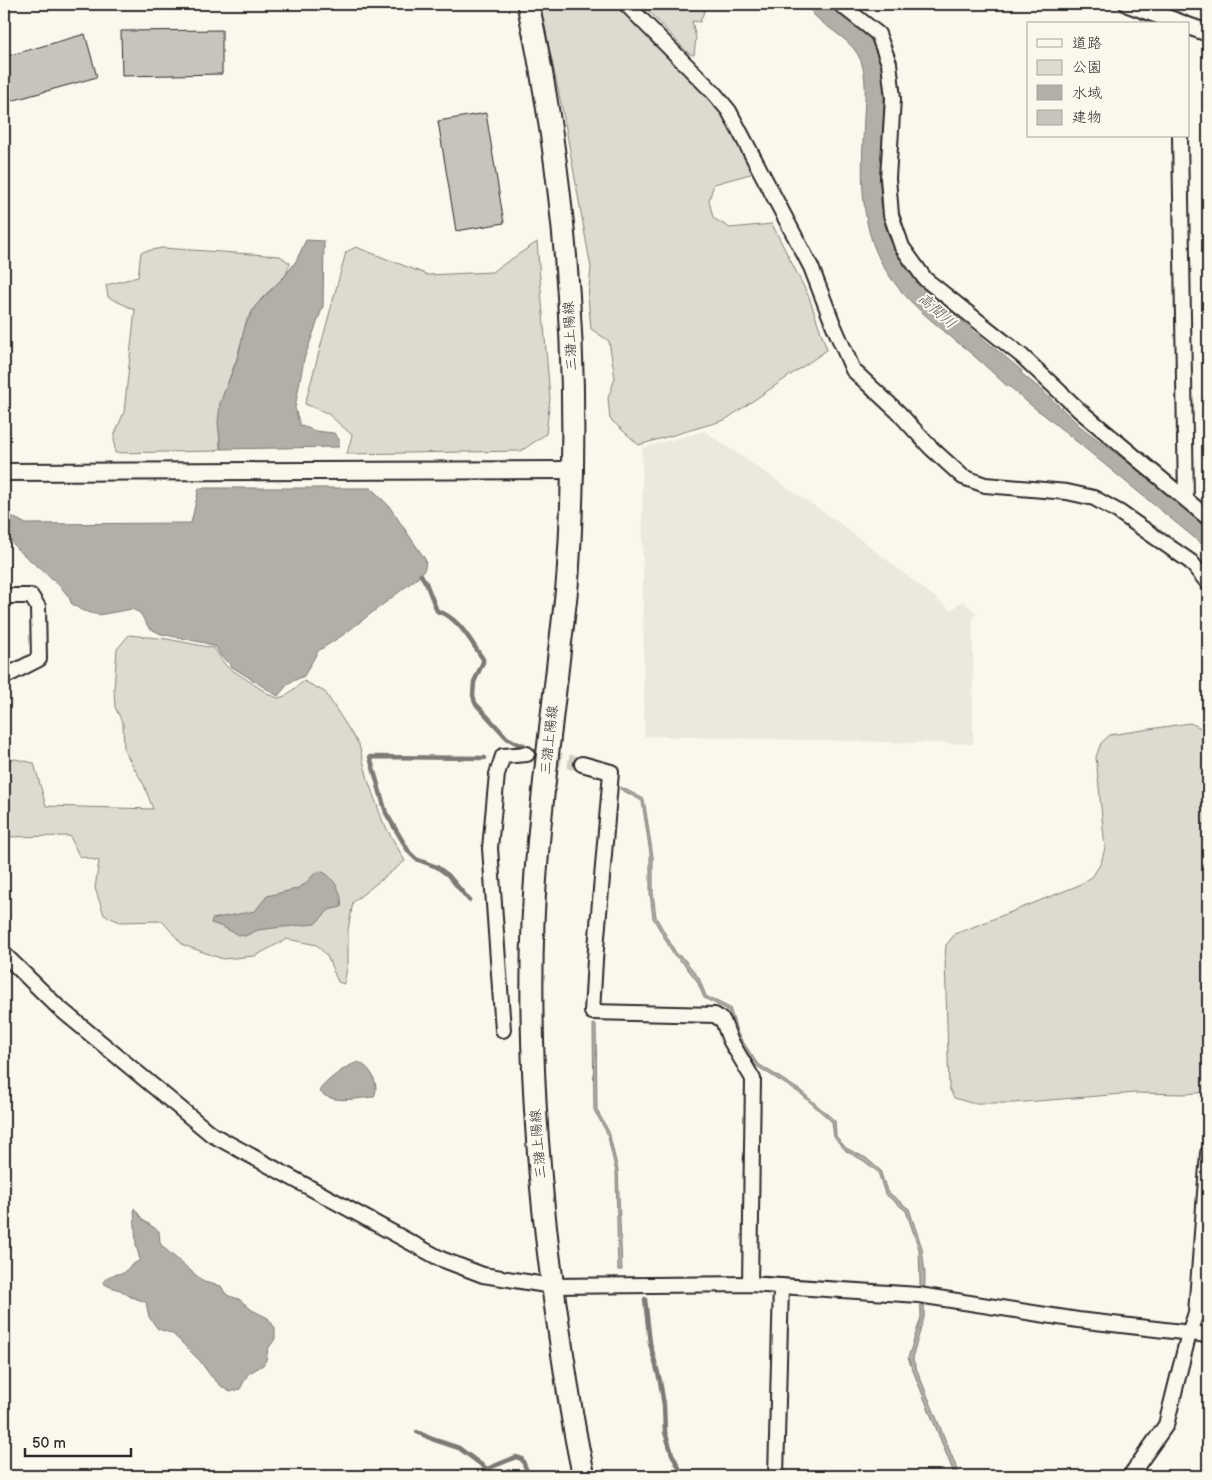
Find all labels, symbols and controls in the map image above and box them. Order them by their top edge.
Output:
legend [1027,22,1190,138]
text: 道路 [1072,34,1102,53]
text: 公園 [1072,58,1102,77]
text: 水域 [1072,84,1102,103]
text: 建物 [1072,108,1102,127]
water label: 高間川 [914,289,960,333]
street label: 三潴上陽線 [560,301,580,371]
street label: 三潴上陽線 [537,704,561,776]
street label: 三潴上陽線 [526,1108,550,1180]
scale bar [25,1425,131,1457]
text: 50 m [32,1434,66,1453]

